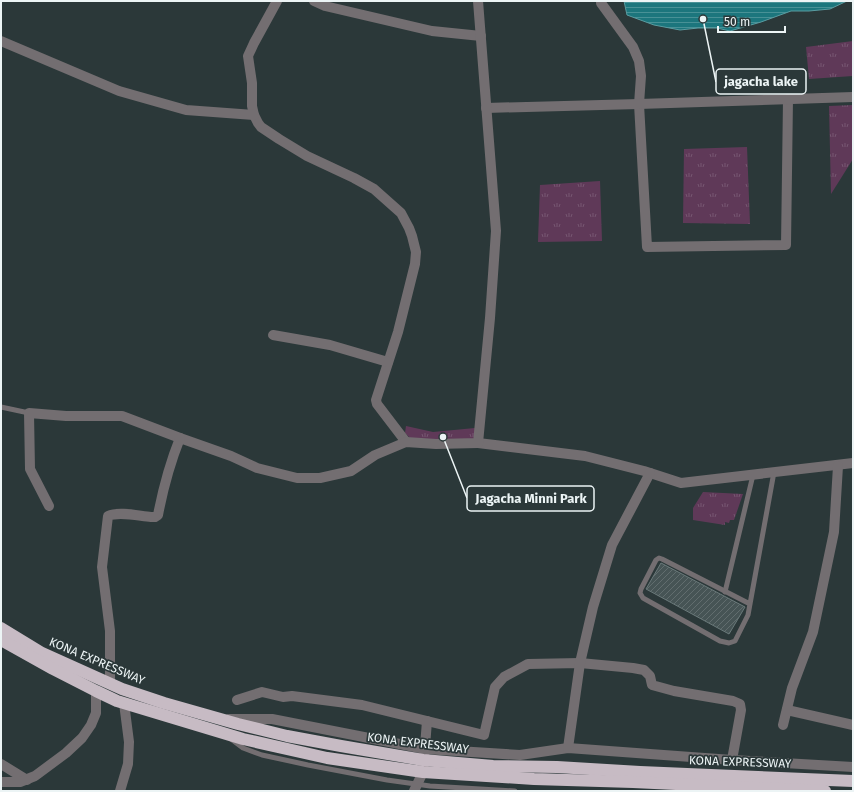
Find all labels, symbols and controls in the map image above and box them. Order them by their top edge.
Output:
scale bar [718,8,785,34]
text: 50 m [724,15,750,29]
callout: jagacha lake [716,69,806,94]
text: jagacha lake [723,74,798,89]
callout: Jagacha Minni Park [467,486,594,511]
text: Jagacha Minni Park [474,491,587,506]
street label: KONA EXPRESSWAY [47,635,147,688]
street label: KONA EXPRESSWAY [366,730,470,756]
street label: KONA EXPRESSWAY [689,753,792,771]

